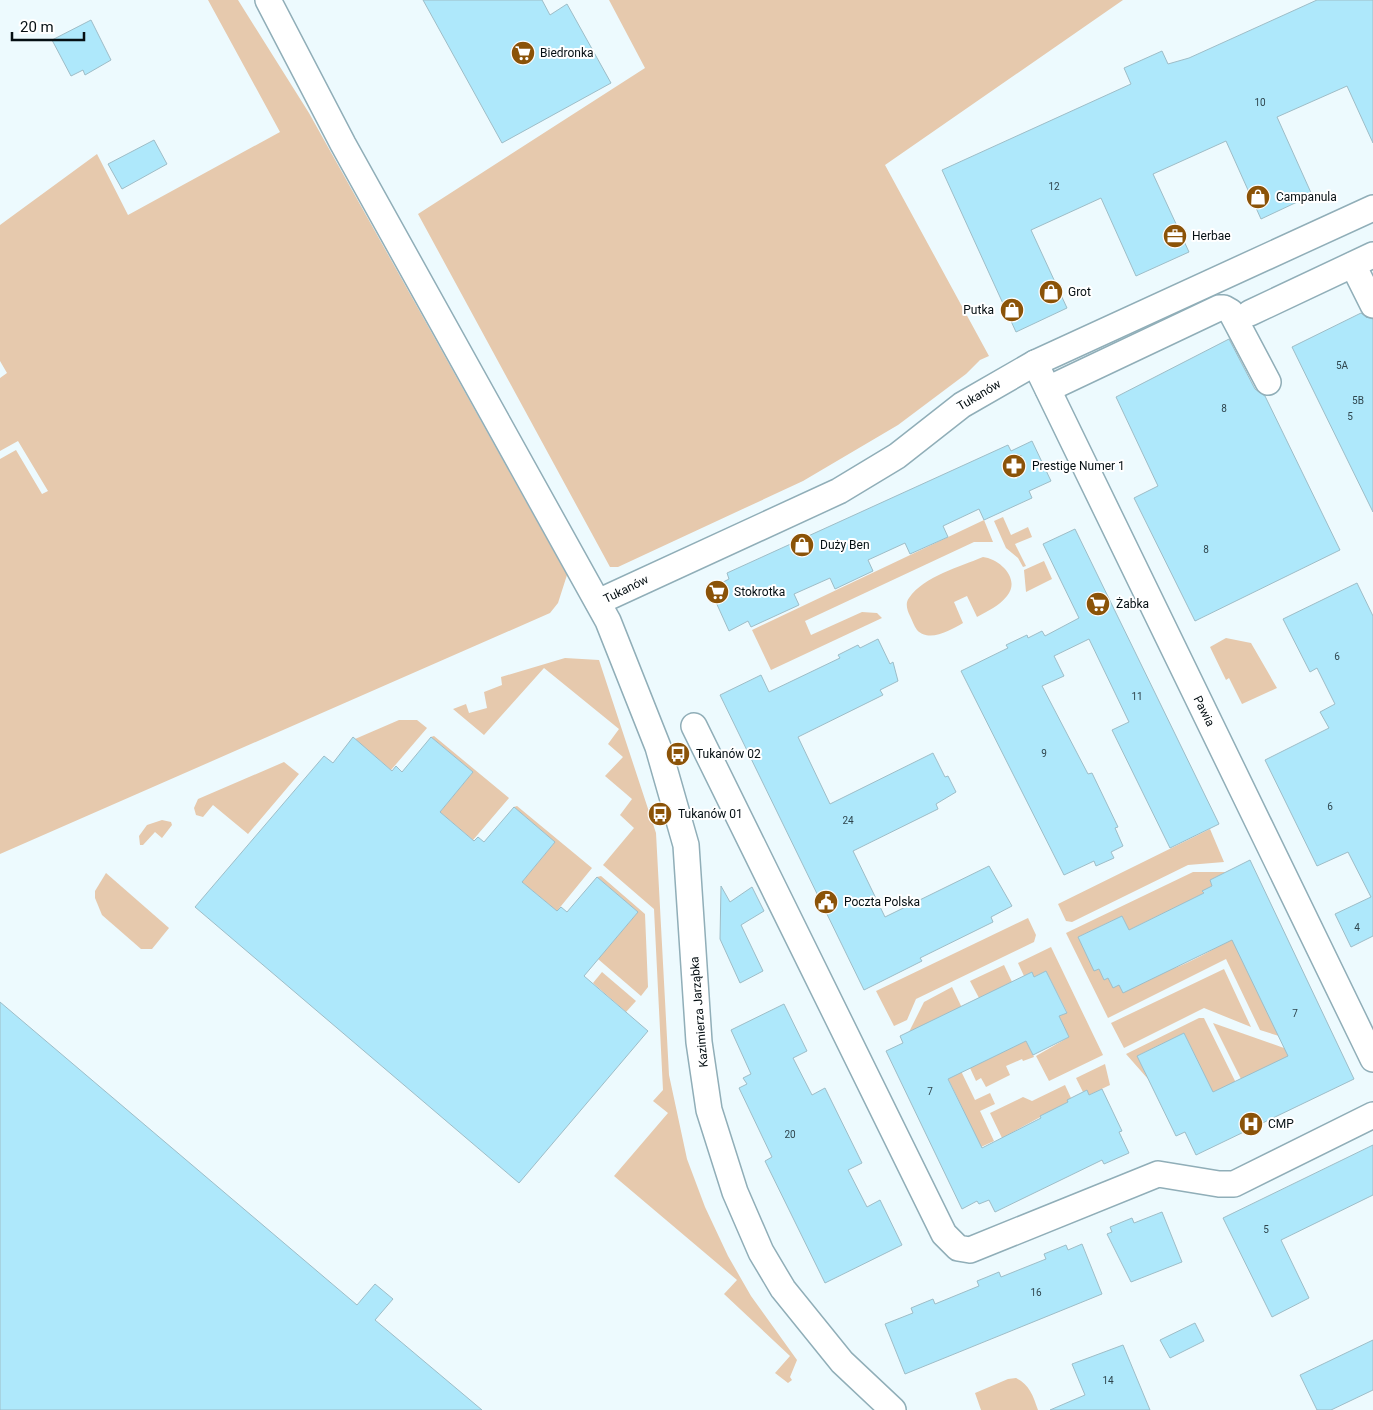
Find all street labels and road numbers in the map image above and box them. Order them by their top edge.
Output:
street label: Tukanów [955,377,1003,413]
street label: Tukanów [601,572,651,606]
street label: Pawia [1191,693,1217,729]
street label: Kazimierza Jarząbka [687,956,711,1068]

